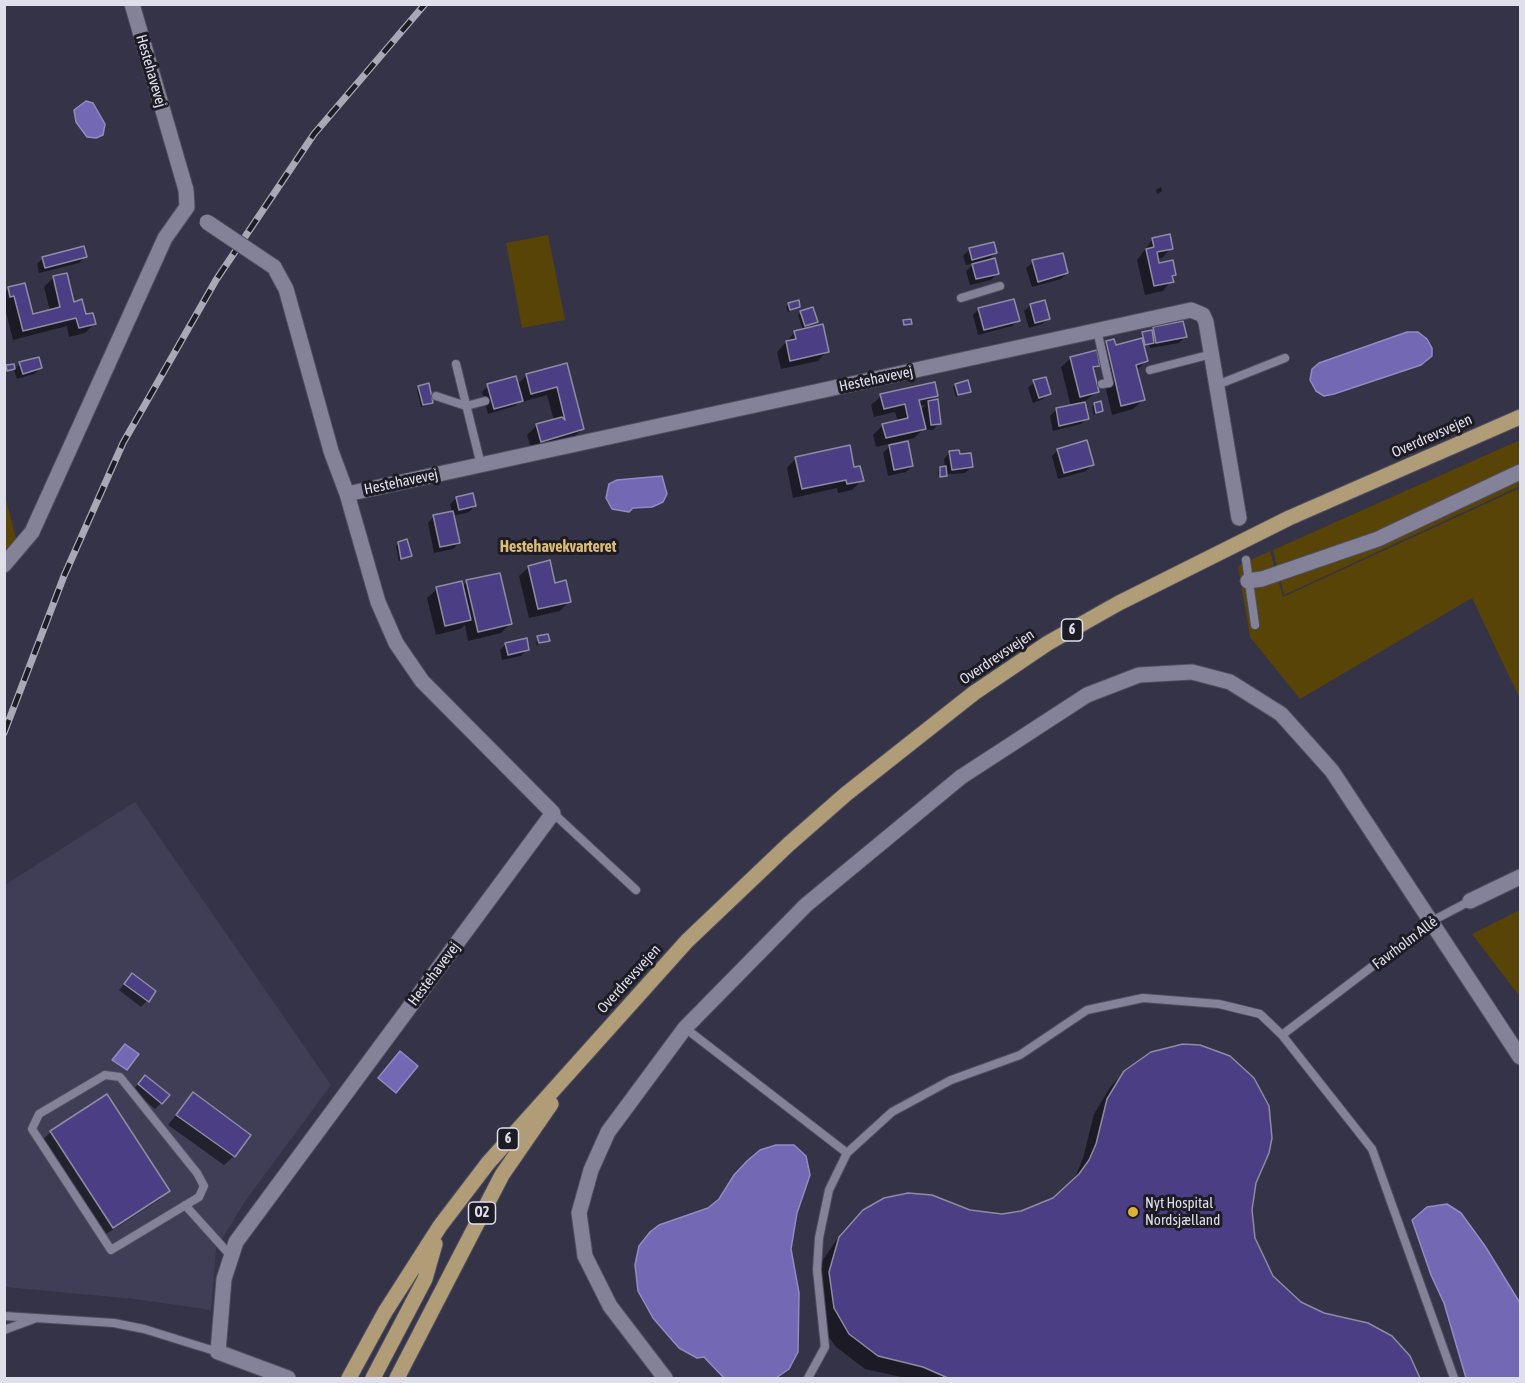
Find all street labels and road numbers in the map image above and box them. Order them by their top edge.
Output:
street label: Hestehavevej [132,32,170,110]
street label: Hestehavevej [837,362,915,396]
street label: Overdrevsvejen [1389,410,1475,462]
street label: Hestehavevej [362,465,440,499]
road number: 6 [1062,619,1082,641]
street label: Overdrevsvejen [956,625,1038,689]
street label: Favrholm Allé [1369,913,1441,973]
street label: Hestehavevej [404,939,464,1009]
street label: Overdrevsvejen [594,941,664,1017]
road number: 6 [498,1128,518,1150]
road number: O2 [468,1202,496,1224]

